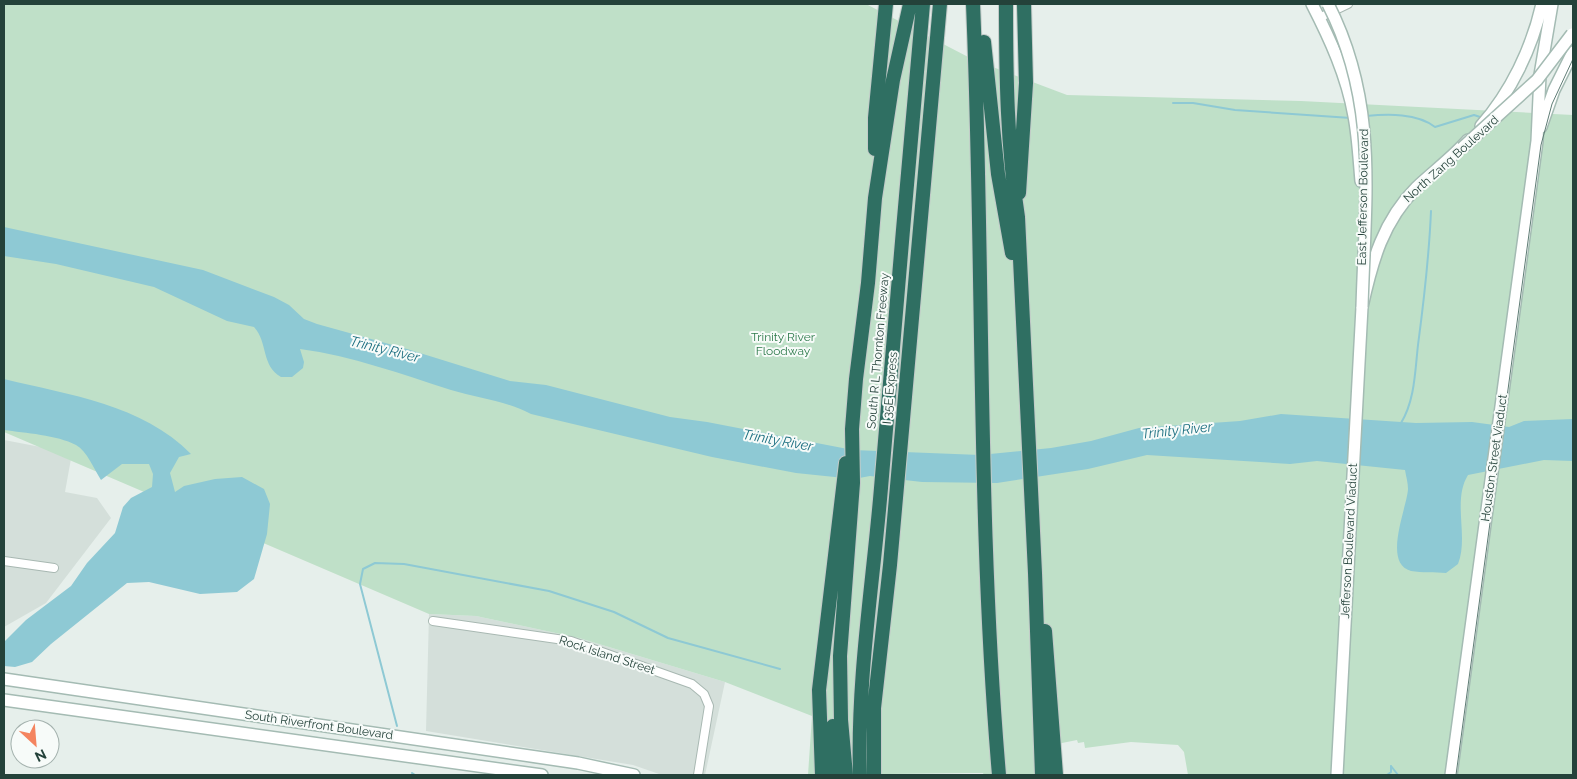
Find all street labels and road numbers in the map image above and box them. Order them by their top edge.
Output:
street label: North Zang Boulevard [1401,113,1501,205]
street label: East Jefferson Boulevard [1355,129,1371,265]
street label: South R L Thornton Freeway [864,272,892,430]
street label: I 35E Express [880,351,900,425]
street label: Houston Street Viaduct [1478,393,1510,523]
street label: Jefferson Boulevard Viaduct [1338,463,1360,619]
street label: Rock Island Street [557,633,657,677]
street label: South Riverfront Boulevard [244,708,394,742]

